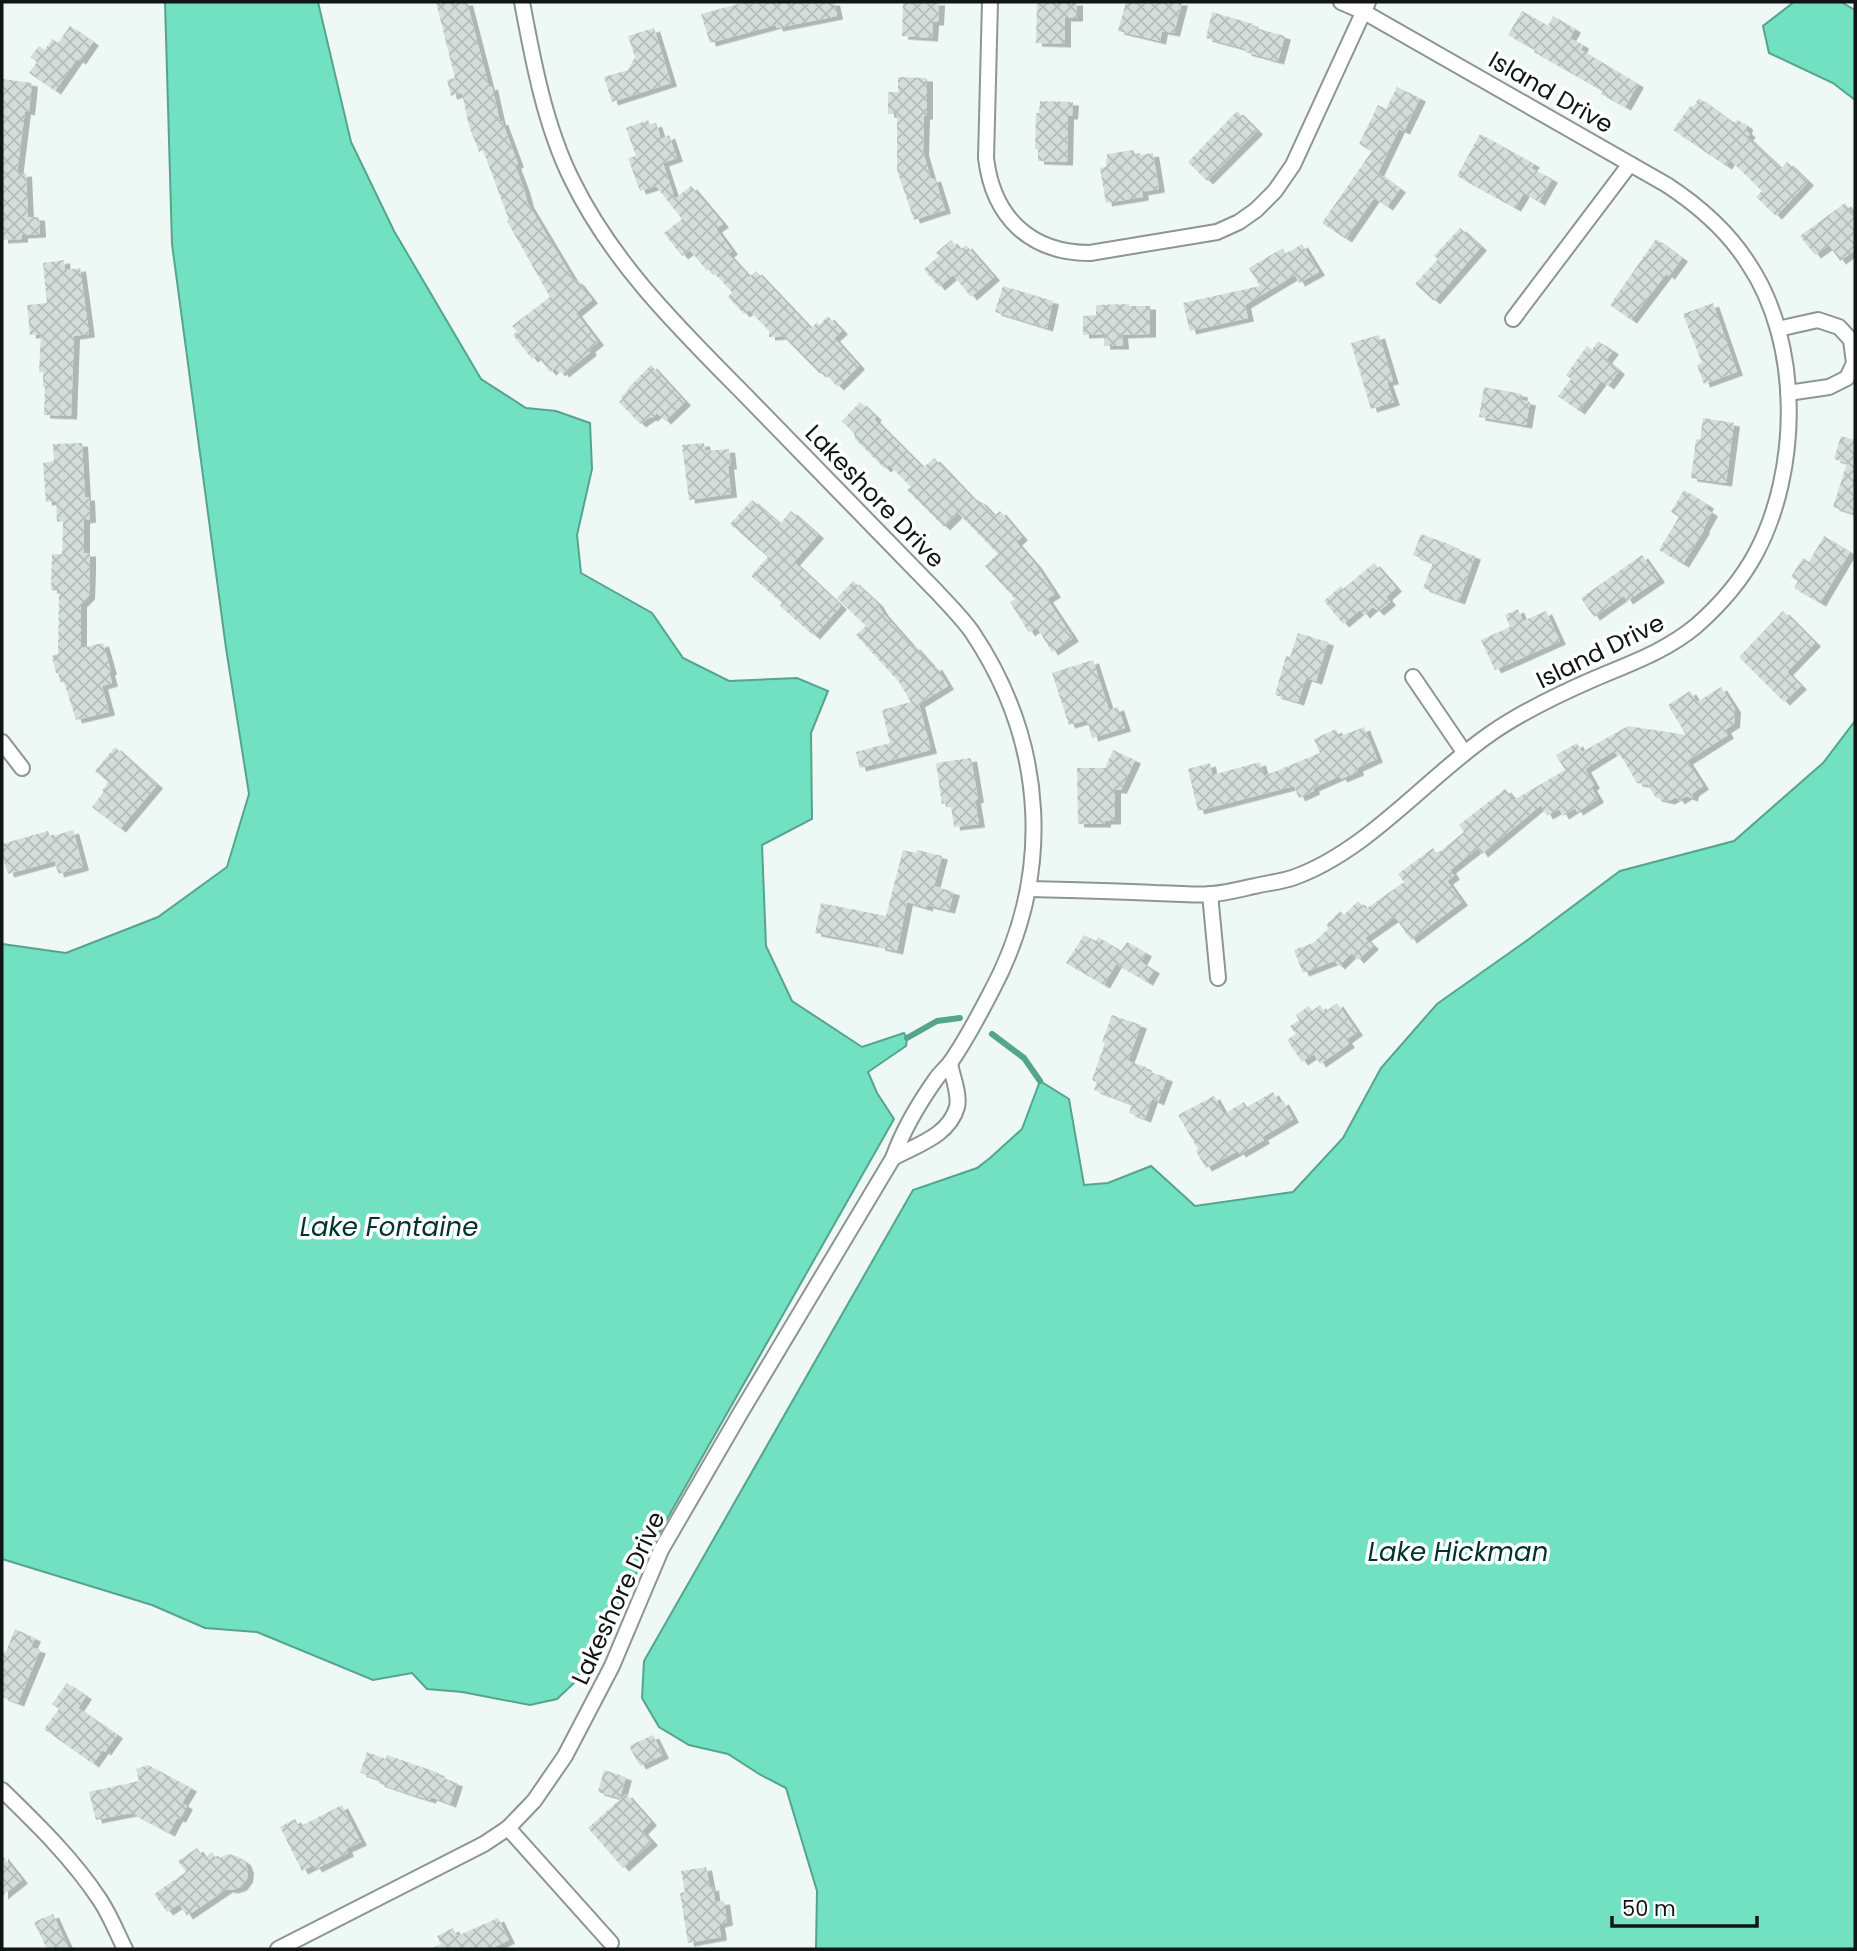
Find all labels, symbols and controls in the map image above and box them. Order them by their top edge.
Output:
street label: Island Drive [1483,43,1619,141]
street label: Lakeshore Drive [798,417,952,575]
street label: Island Drive [1530,606,1670,696]
water label: Lake Fontaine [300,1209,478,1245]
street label: Lakeshore Drive [563,1506,673,1690]
water label: Lake Hickman [1368,1534,1548,1570]
scale bar [1612,1884,1757,1928]
text: 50 m [1622,1894,1676,1923]

